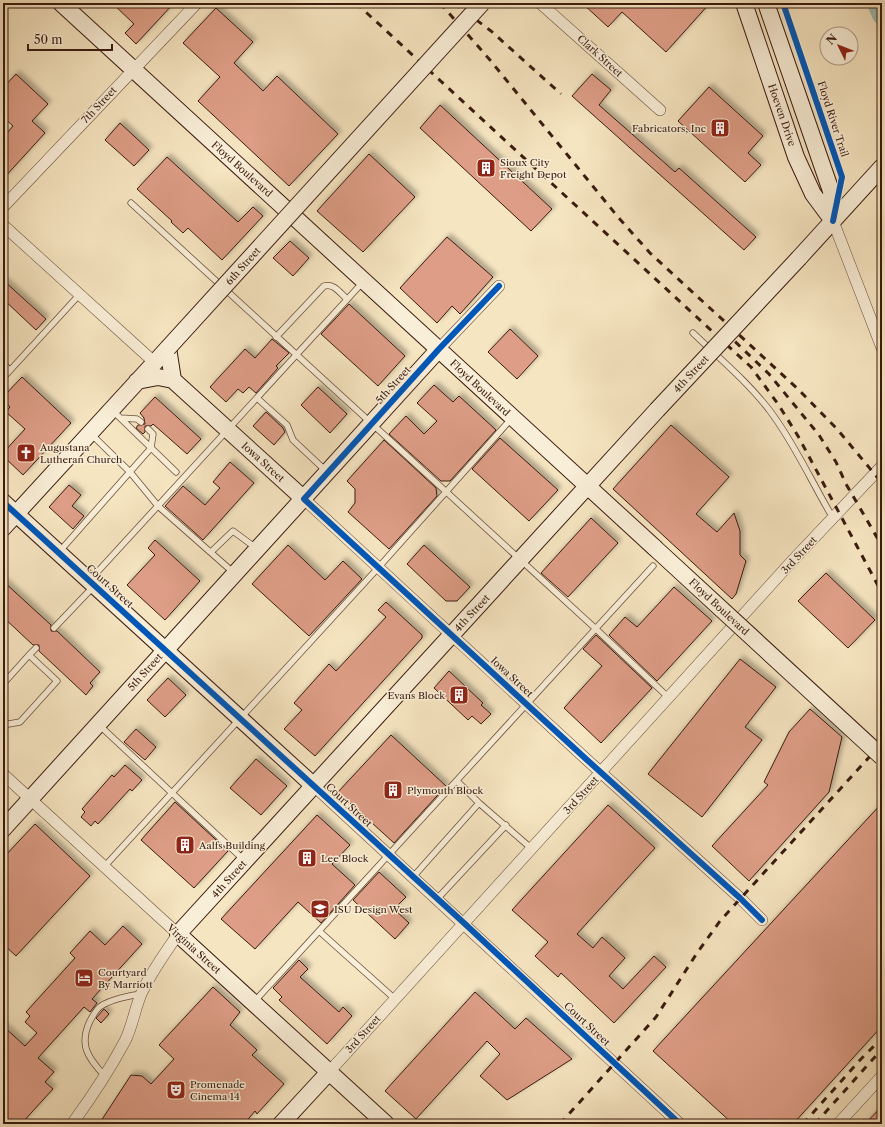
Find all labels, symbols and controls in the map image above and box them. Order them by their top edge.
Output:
scale bar [28,26,112,52]
north arrow [819,26,859,66]
text: N [823,31,840,47]
text: 50 m [34,32,63,47]
street label: Clark Street [575,32,626,80]
street label: Floyd River Trail [815,79,851,159]
street label: Hoeven Drive [765,82,799,148]
street label: 7th Street [79,84,120,126]
building icon: Fabricators, Inc [709,117,731,139]
place label: Fabricators, Inc [632,122,706,135]
street label: Floyd Boulevard [209,138,275,200]
place label: Sioux City Freight Depot [500,156,567,181]
building icon: Sioux City Freight Depot [475,157,497,179]
street label: 6th Street [223,244,264,288]
street label: 4th Street [670,352,712,395]
street label: Floyd Boulevard [447,357,513,419]
street label: 5th Street [373,363,414,407]
street label: Iowa Street [239,439,288,485]
place label: Augustana Lutheran Church [39,441,123,466]
church icon: Augustana Lutheran Church [15,442,37,464]
street label: 3rd Street [778,533,820,577]
street label: Court Street [84,562,137,611]
street label: Floyd Boulevard [686,576,752,638]
street label: 4th Street [451,591,493,634]
street label: 5th Street [125,650,166,694]
street label: Iowa Street [488,654,536,700]
building icon: Evans Block [448,684,470,706]
place label: Evans Block [387,689,446,702]
street label: 3rd Street [561,773,602,817]
building icon: Plymouth Block [382,779,404,801]
street label: Court Street [323,780,375,830]
place label: Plymouth Block [407,784,484,797]
building icon: Aalfs Building [174,834,196,856]
place label: Aalfs Building [198,839,266,852]
building icon: Lee Block [296,847,318,869]
place label: Lee Block [321,852,370,865]
street label: 4th Street [209,857,250,901]
school or university icon: ISU Design West [309,898,331,920]
place label: ISU Design West [334,903,413,916]
street label: Virginia Street [164,921,224,977]
place label: Courtyard By Marriott [98,966,153,991]
hotel icon: Courtyard By Marriott [73,967,95,989]
street label: Court Street [561,999,613,1049]
street label: 3rd Street [343,1012,384,1056]
place label: Promenade Cinema 14 [190,1078,245,1103]
theatre icon: Promenade Cinema 14 [165,1079,187,1101]

